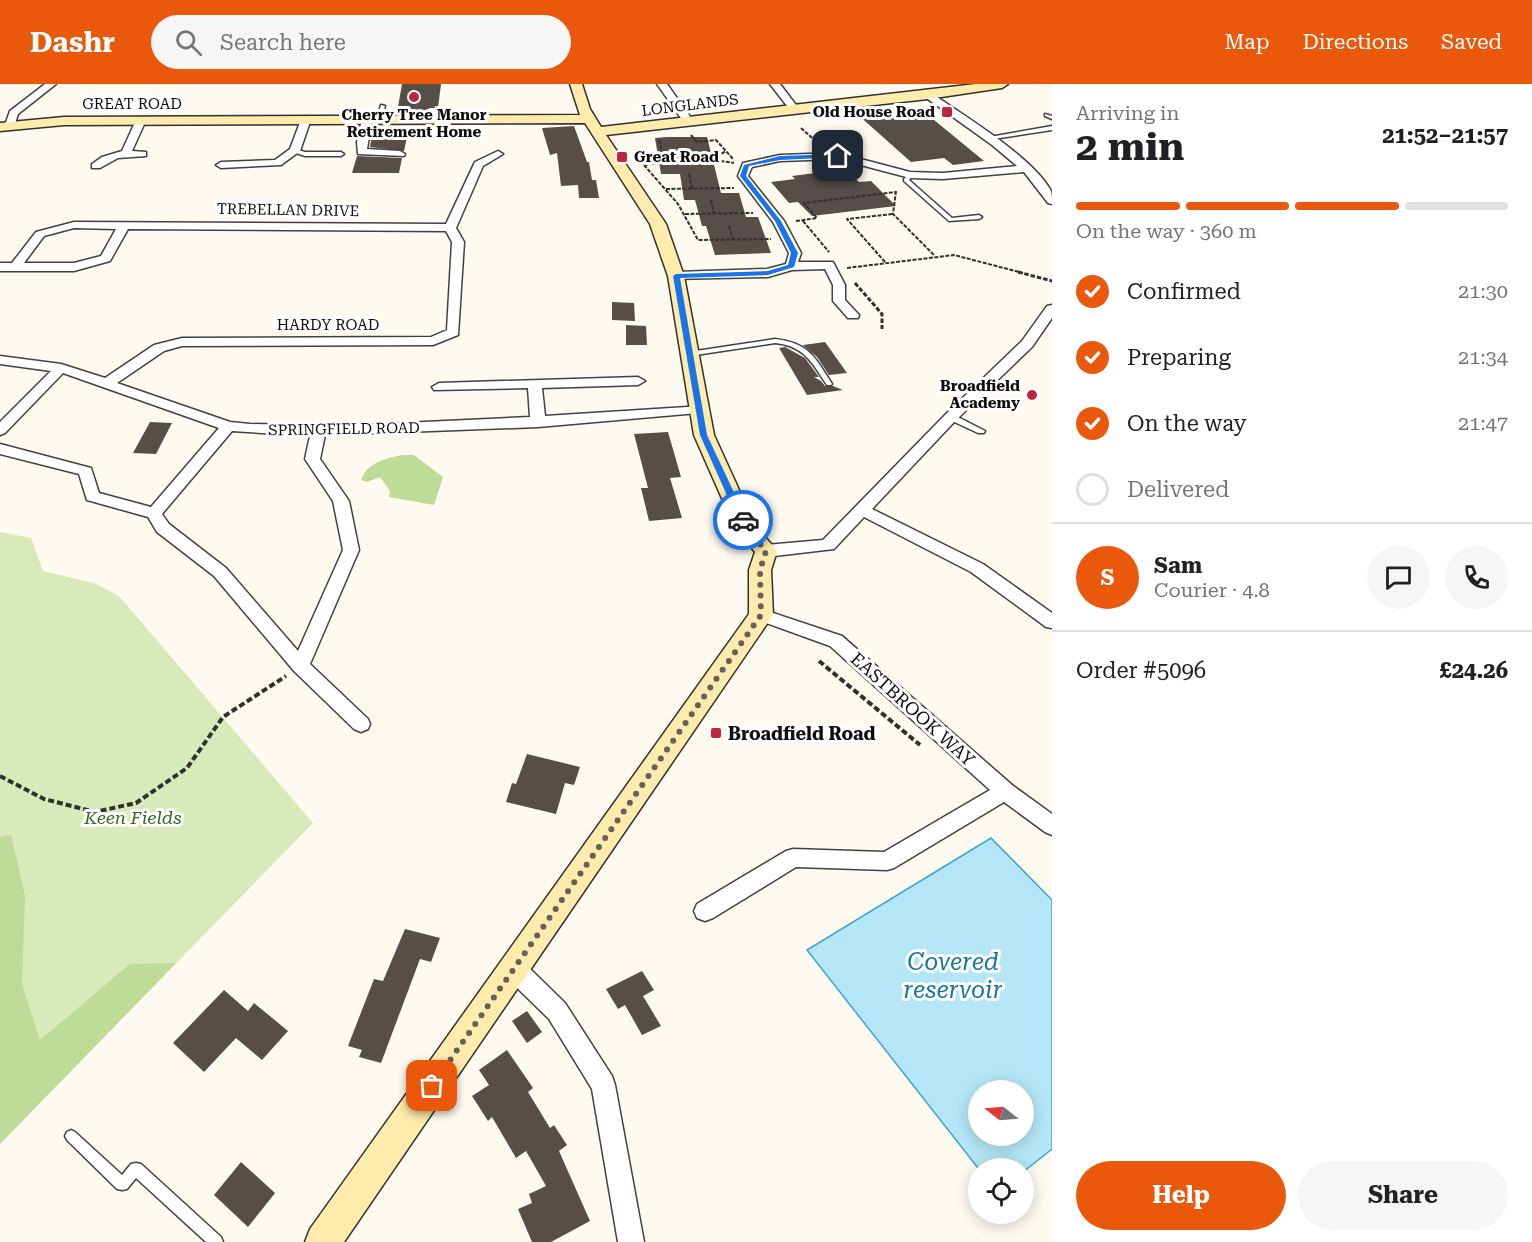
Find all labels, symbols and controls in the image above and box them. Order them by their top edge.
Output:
search box [151,15,571,69]
text: Dashr [30,26,115,59]
icon: search [172,26,205,59]
text: Search here [220,30,346,55]
text: Map [1225,30,1269,54]
text: Directions [1302,30,1408,54]
text: Saved [1441,30,1502,54]
marker: Cherry Tree Manor Retirement Home [407,90,421,104]
street label: LONGLANDS [641,90,739,120]
street label: GREAT ROAD [82,95,182,113]
text: Arriving in [1076,101,1179,125]
place label: Old House Road [813,103,935,121]
marker: Old House Road [940,105,954,119]
place label: Cherry Tree Manor Retirement Home [341,106,487,141]
text: 21:52–21:57 [1382,123,1508,148]
text: 2 min [1076,124,1184,170]
pin [812,130,863,181]
icon: home [821,139,854,172]
place label: Great Road [634,148,719,166]
marker: Great Road [615,150,629,164]
street label: TREBELLAN DRIVE [217,200,359,220]
text: On the way · 360 m [1076,219,1257,243]
icon: check [1076,275,1109,308]
text: Confirmed [1127,279,1241,304]
text: 21:30 [1458,279,1508,303]
street label: HARDY ROAD [277,316,379,334]
icon: check [1076,341,1109,374]
text: Preparing [1127,345,1231,370]
text: 21:34 [1458,345,1508,369]
place label: Broadfield Academy [940,377,1020,412]
marker: Broadfield Academy [1025,388,1039,402]
icon: check [1076,407,1109,440]
text: On the way [1127,411,1247,436]
text: 21:47 [1458,411,1508,435]
street label: SPRINGFIELD ROAD [268,419,420,439]
text: Delivered [1127,477,1229,502]
courier [713,490,773,550]
icon: car [727,504,760,537]
button: chat [1367,546,1430,609]
button: phone [1445,546,1508,609]
text: Sam [1154,553,1202,578]
text: S [1101,565,1114,590]
text: Courier · 4.8 [1154,578,1270,602]
street label: EASTBROOK WAY [847,648,980,771]
text: Order #5096 [1076,658,1206,683]
text: £24.26 [1439,658,1508,683]
place label: Broadfield Road [728,723,876,744]
marker: Broadfield Road [709,726,723,740]
park label: Keen Fields [83,807,182,828]
water label: Covered reservoir [903,948,1003,1004]
pin [406,1060,457,1111]
icon: bag [415,1069,448,1102]
north arrow [968,1080,1034,1146]
map controls [968,1080,1034,1224]
button: locate [968,1158,1034,1224]
button: Help [1076,1161,1286,1230]
button: Share [1298,1161,1508,1230]

